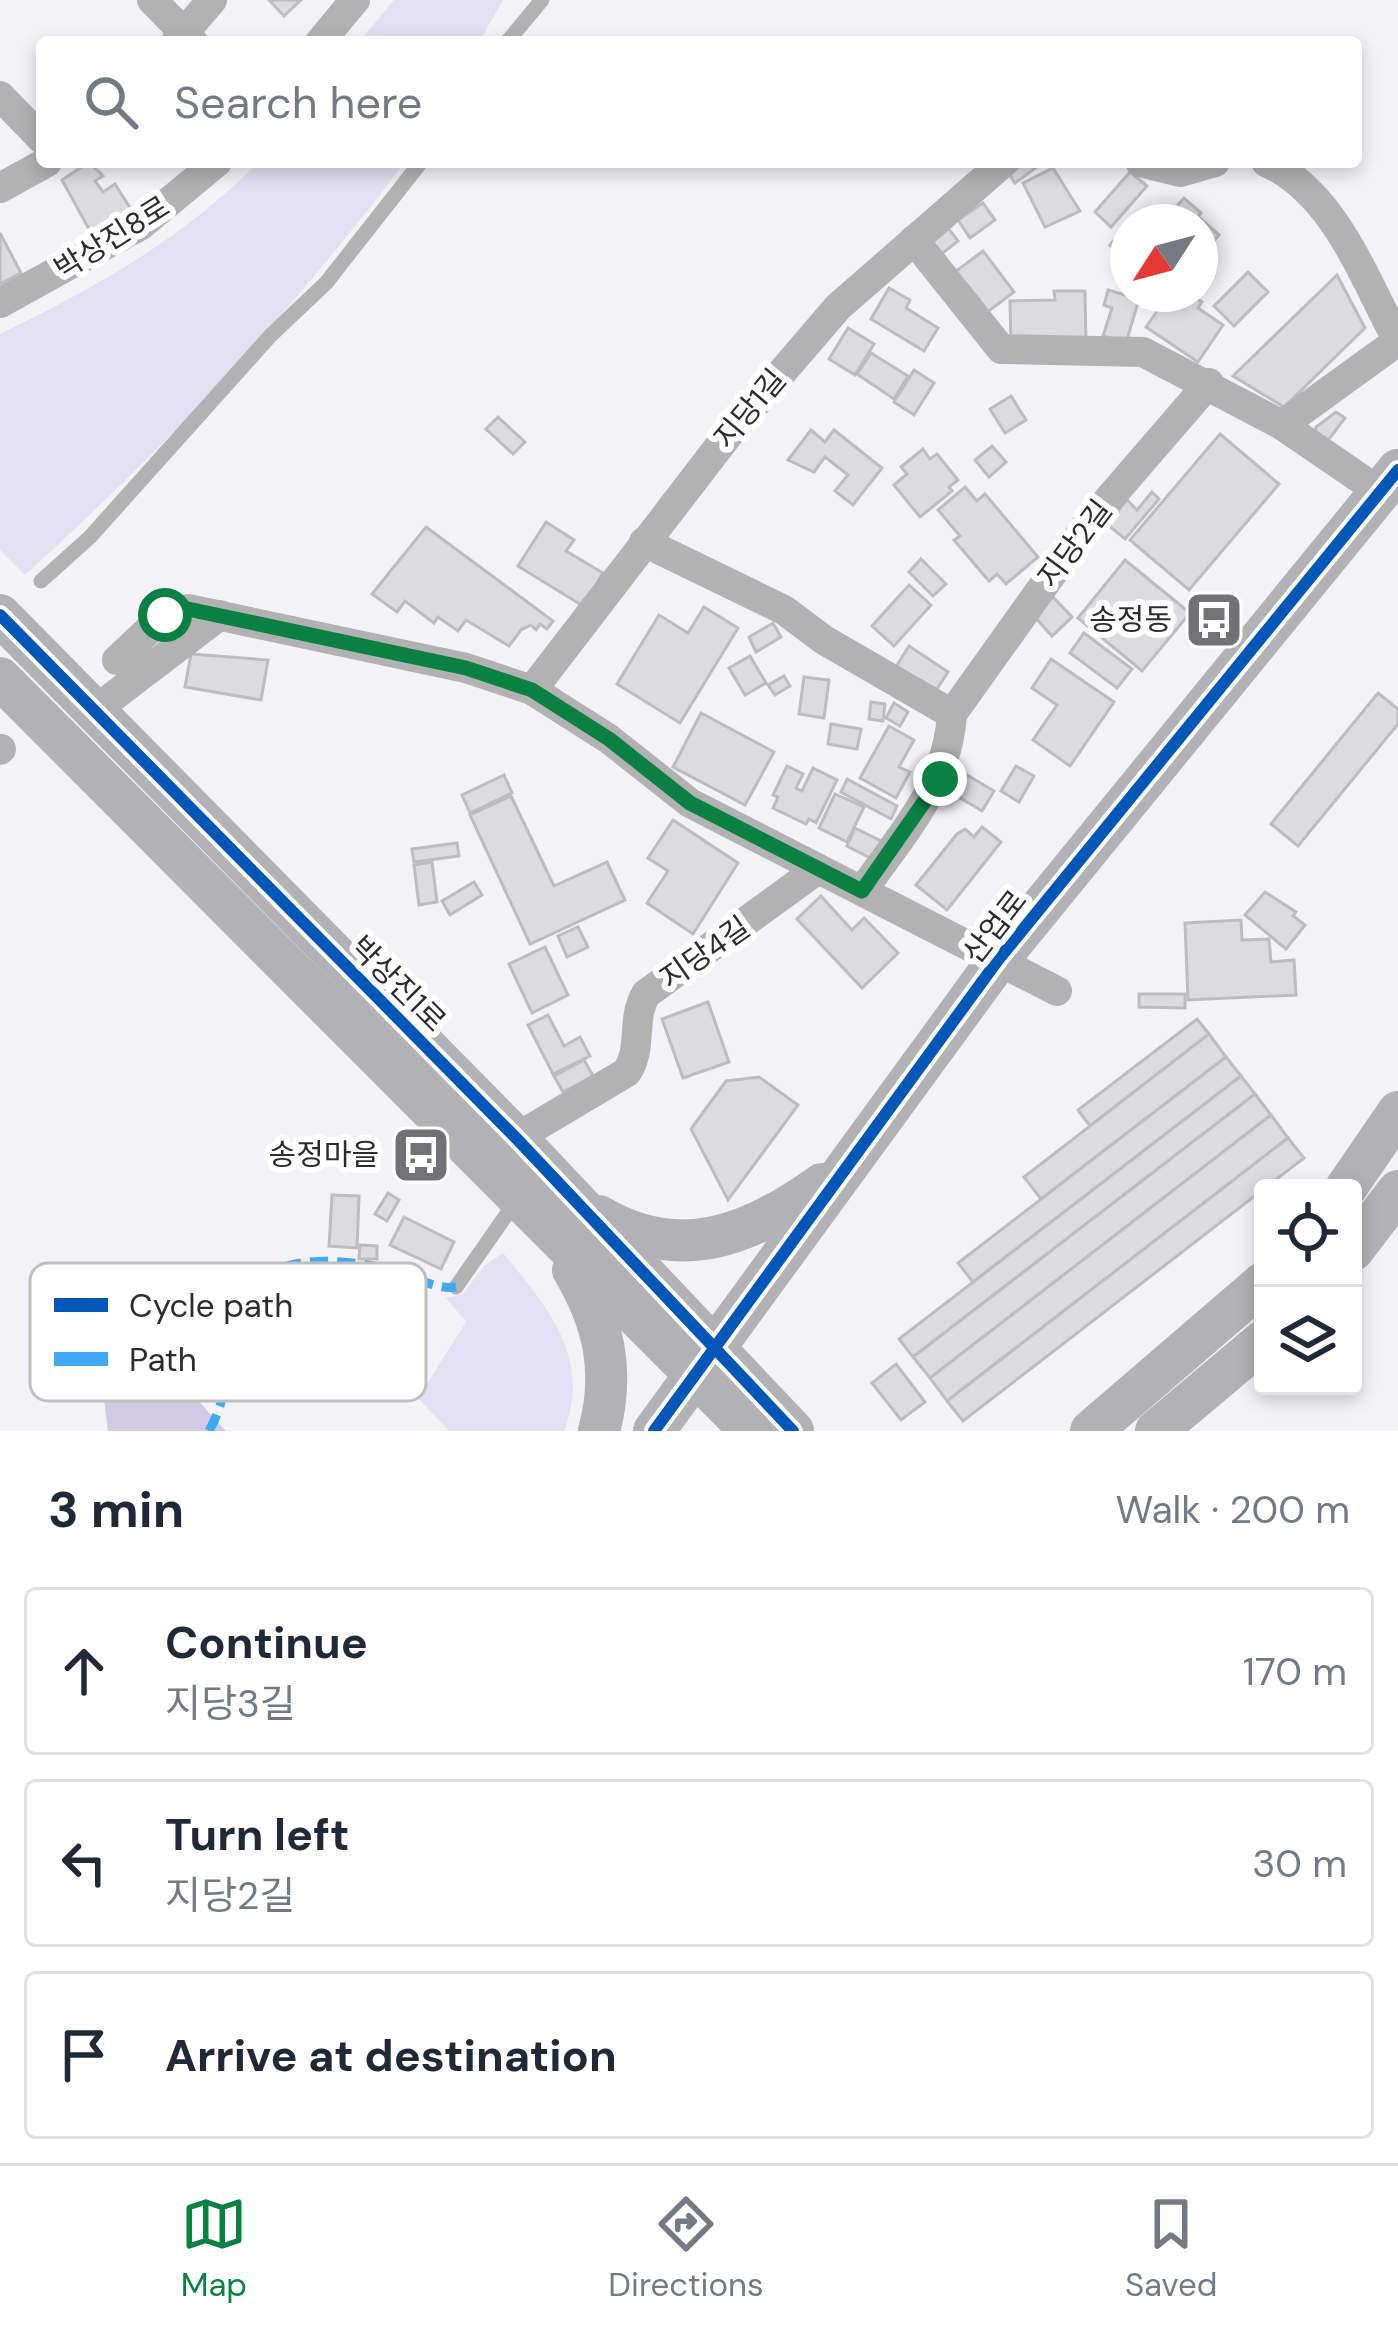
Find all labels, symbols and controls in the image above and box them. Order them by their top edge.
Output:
search box [36,36,1362,168]
icon: search [78,69,144,135]
text: Search here [174,73,422,132]
street label: 박상진8로 [47,187,177,288]
north arrow [1110,204,1218,312]
street label: 지당1길 [705,361,794,457]
street label: 지당2길 [1029,492,1120,595]
route start [138,588,192,642]
bus stop icon: 송정동 [1183,589,1245,651]
place label: 송정동 [1089,600,1172,639]
route end [913,752,967,806]
street label: 산업로 [954,882,1035,971]
street label: 지당4길 [652,908,757,998]
street label: 박상진1로 [342,928,454,1040]
bus stop icon: 송정마을 [390,1124,452,1186]
place label: 송정마을 [269,1135,379,1174]
map controls [1254,1179,1362,1395]
button: locate [1254,1179,1362,1287]
legend [30,1263,426,1401]
text: Cycle path [129,1284,293,1327]
button: layers [1254,1287,1362,1395]
text: Path [129,1338,197,1381]
text: 3 min [48,1476,184,1543]
text: Walk · 200 m [1116,1484,1350,1535]
text: Continue [165,1613,368,1672]
icon: ahead [51,1638,117,1704]
text: 170 m [1243,1646,1347,1697]
text: 지당3길 [165,1678,296,1729]
text: Turn left [165,1805,349,1864]
icon: left [51,1830,117,1896]
text: 30 m [1252,1838,1347,1889]
text: 지당2길 [165,1870,295,1921]
icon: arrive [51,2022,117,2088]
text: Arrive at destination [165,2026,617,2085]
tab: Map [181,2191,247,2306]
tab: Directions [608,2191,764,2306]
tab: Saved [1125,2191,1217,2306]

